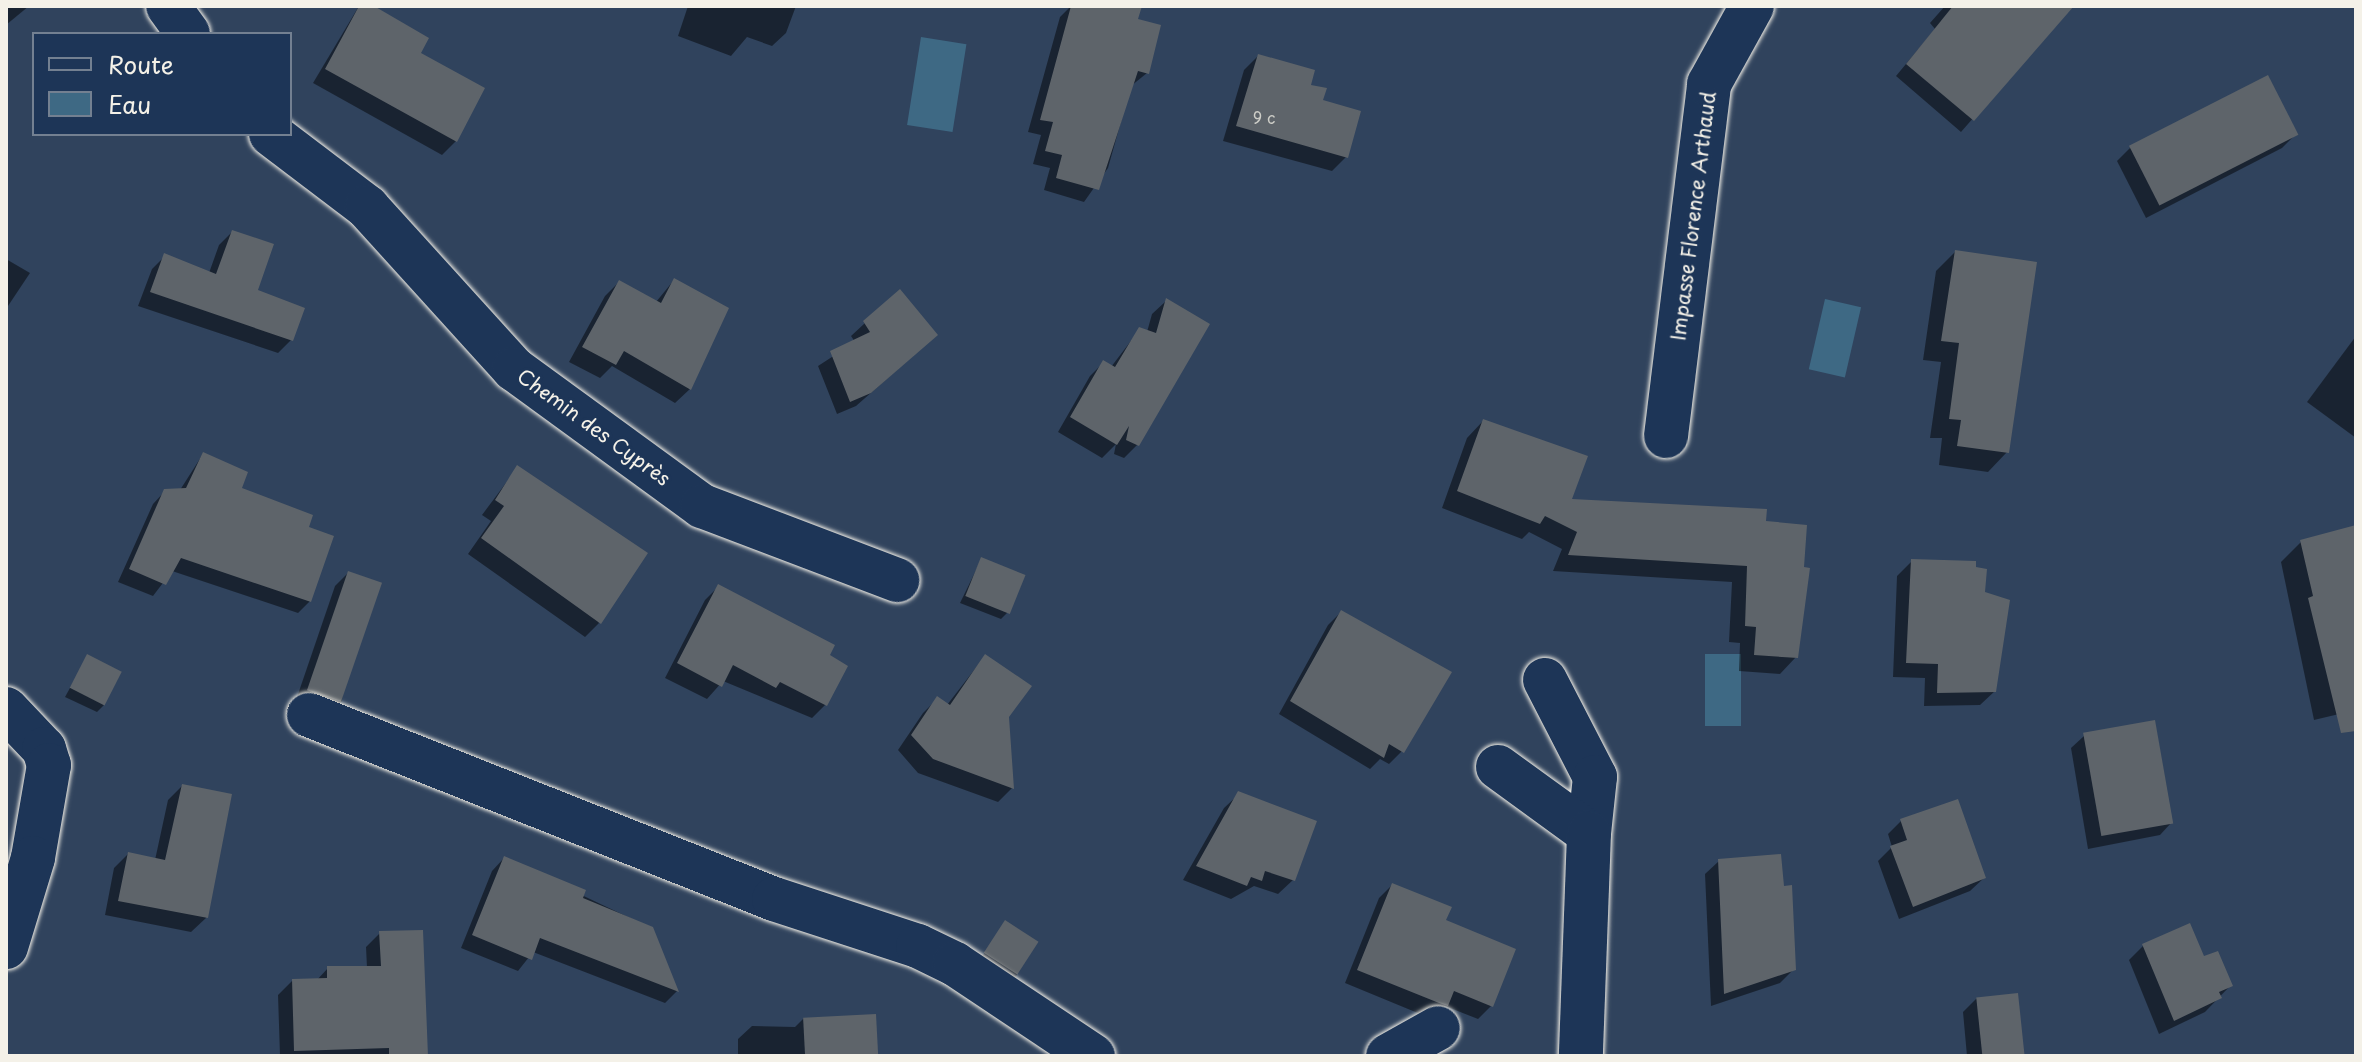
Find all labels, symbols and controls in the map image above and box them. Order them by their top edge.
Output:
legend [32,32,292,136]
text: Route [108,46,174,82]
text: Eau [108,86,151,122]
street label: Impasse Florence Arthaud [1666,89,1720,343]
house number: 9 c [1253,107,1275,127]
street label: Chemin des Cyprès [513,363,675,491]

